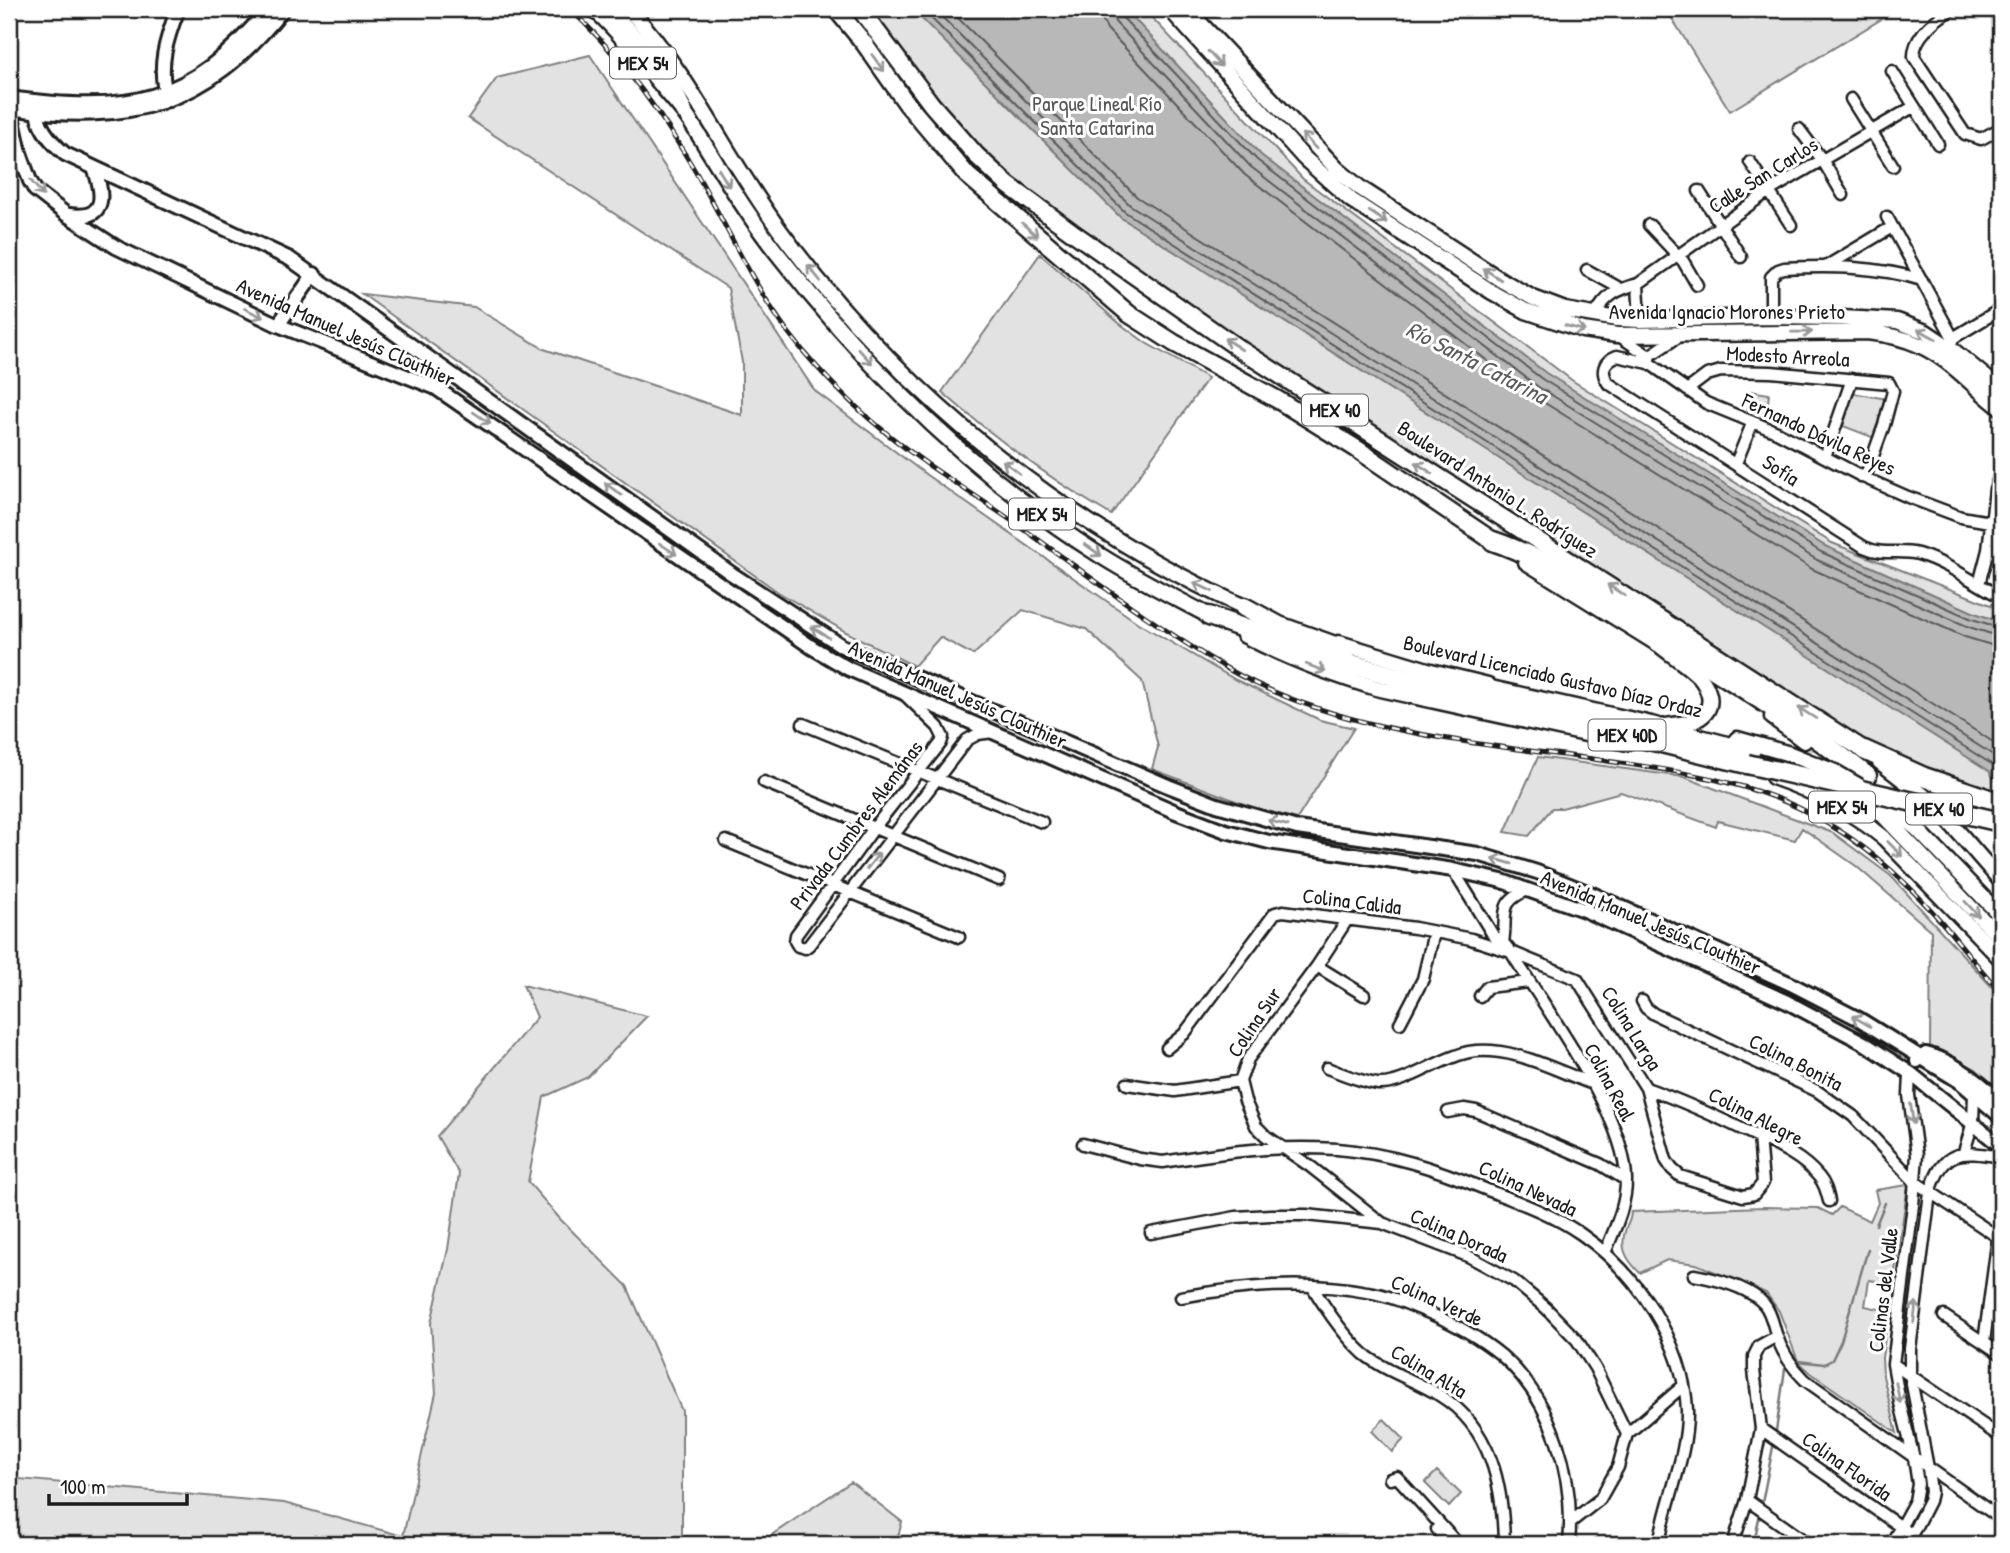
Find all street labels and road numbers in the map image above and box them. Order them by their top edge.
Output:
road number: MEX 54 [610,48,676,78]
street label: Calle San Carlos [1703,130,1823,220]
street label: Avenida Manuel Jesús Clouthier [232,271,460,393]
street label: Avenida Ignacio Morones Prieto [1609,297,1845,326]
street label: Modesto Arreola [1726,338,1850,374]
street label: Fernando Dávila Reyes [1737,385,1900,482]
road number: MEX 40 [1302,394,1368,426]
street label: Boulevard Antonio L. Rodríguez [1392,413,1604,565]
street label: Sofía [1757,447,1805,493]
road number: MEX 54 [1009,499,1075,530]
street label: Boulevard Licenciado Gustavo Díaz Ordaz [1401,627,1705,725]
street label: Avenida Manuel Jesús Clouthier [844,633,1072,755]
road number: MEX 40D [1588,720,1666,750]
street label: Privada Cumbres Alemánas [783,734,929,916]
road number: MEX 54 [1809,792,1875,822]
road number: MEX 40 [1906,794,1972,824]
street label: Avenida Manuel Jesús Clouthier [1536,862,1766,982]
street label: Colina Calida [1301,881,1403,921]
street label: Colina Larga [1595,980,1669,1076]
street label: Colina Sur [1220,981,1288,1063]
street label: Colina Bonita [1744,1026,1848,1098]
street label: Colina Real [1577,1038,1643,1126]
street label: Colina Alegre [1704,1080,1808,1152]
street label: Colina Nevada [1474,1153,1582,1223]
street label: Colina Dorada [1406,1201,1512,1269]
street label: Colinas del Valle [1861,1226,1905,1354]
street label: Colina Verde [1387,1267,1487,1333]
street label: Colina Alta [1385,1337,1473,1405]
street label: Colina Florida [1796,1424,1898,1508]

